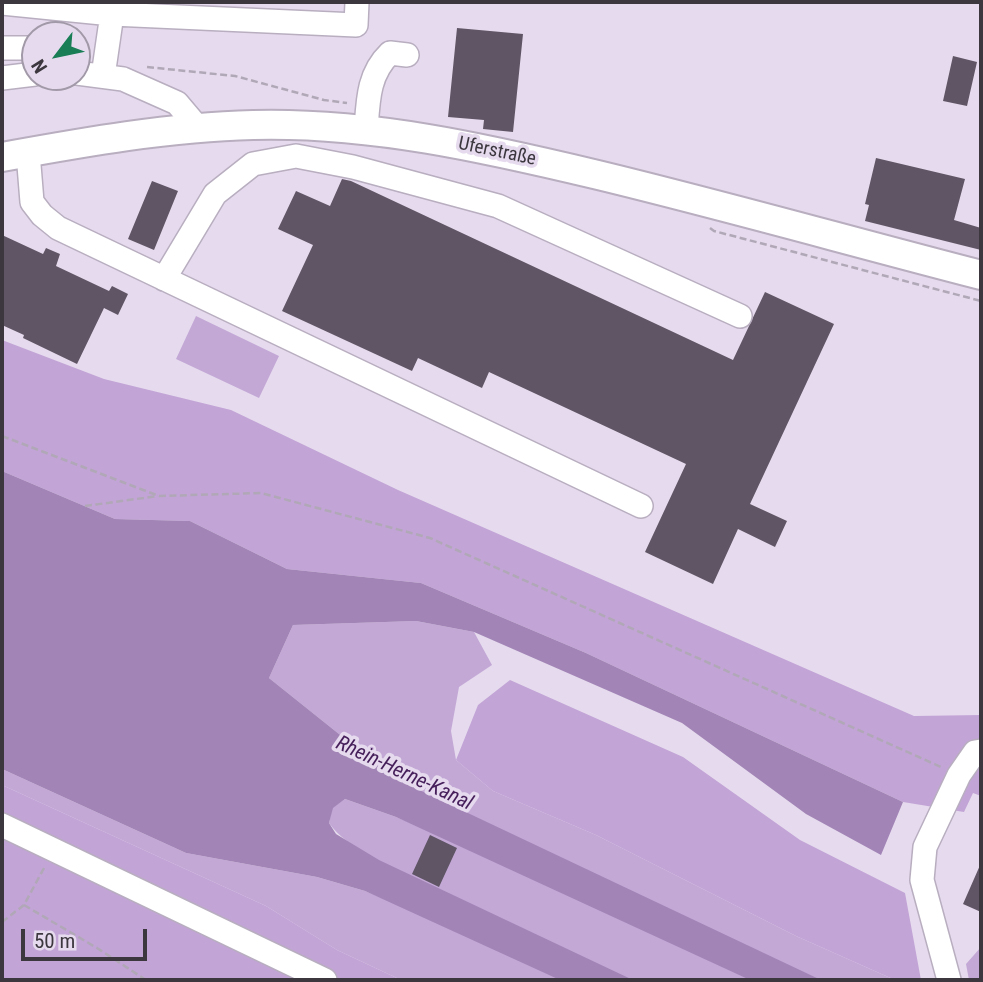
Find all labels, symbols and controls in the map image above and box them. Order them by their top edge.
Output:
north arrow [21,21,91,91]
text: N [27,55,52,77]
street label: Uferstraße [456,133,538,171]
water label: Rhein-Herne-Kanal [332,731,476,817]
scale bar [24,916,150,960]
text: 50 m [34,929,75,953]

